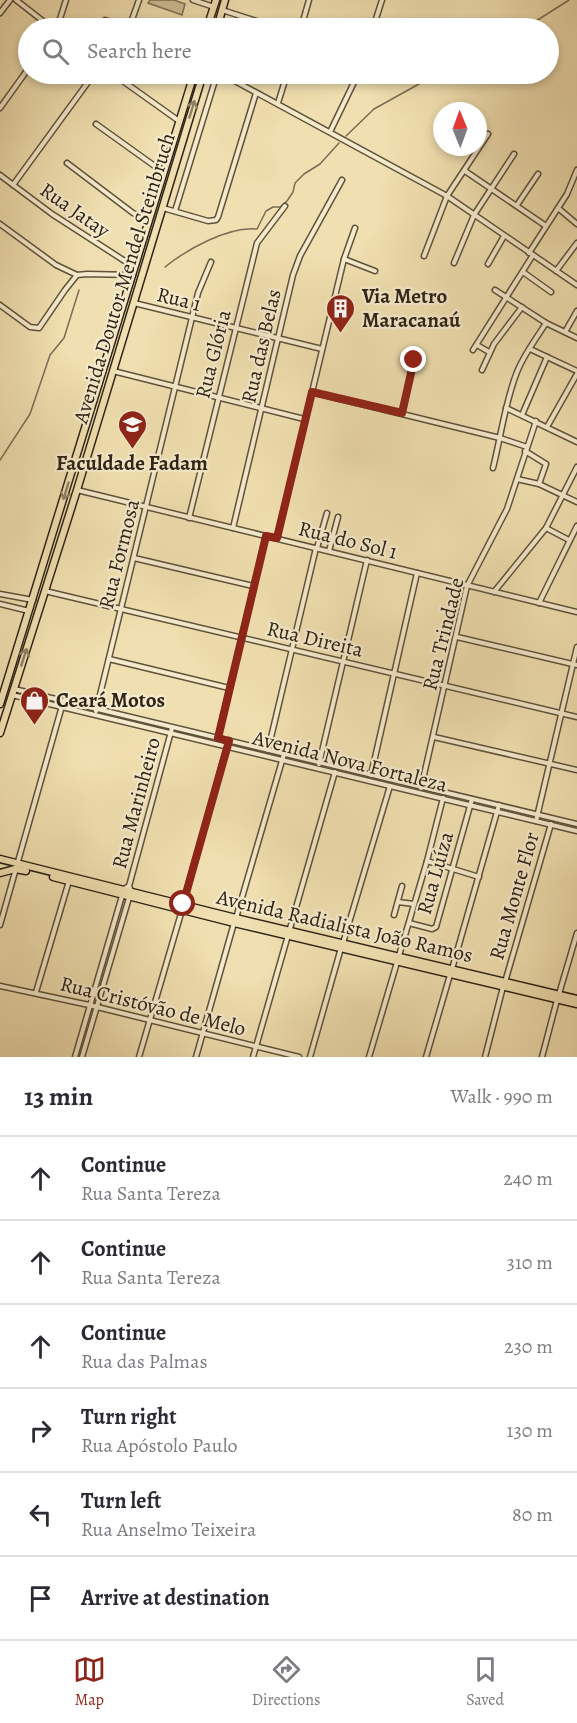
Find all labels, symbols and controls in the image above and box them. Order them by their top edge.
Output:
search box [18,18,559,84]
icon: search [39,35,72,68]
text: Search here [87,36,192,66]
one-way arrow [187,100,198,119]
north arrow [433,102,487,156]
street label: Avenida Doutor Mendel Steinbruch [66,129,182,428]
street label: Rua Jatay [35,176,116,245]
street label: Rua 1 [154,280,204,318]
place label: Via Metro Maracanaú [361,282,461,334]
street label: Rua das Belas [234,286,288,406]
building icon: Via Metro Maracanaú [325,292,357,334]
street label: Rua Glória [188,306,238,401]
route end [400,346,426,372]
school or university icon: Faculdade Fadam [116,408,148,450]
place label: Faculdade Fadam [56,449,208,477]
one-way arrow [60,481,71,500]
street label: Rua Formosa [92,496,146,612]
street label: Rua do Sol 1 [296,514,400,566]
street label: Rua Trindade [415,575,471,693]
street label: Rua Direita [264,614,366,664]
one-way arrow [19,648,30,667]
shop icon: Ceará Motos [19,684,51,726]
place label: Ceará Motos [56,686,165,714]
street label: Avenida Nova Fortaleza [249,723,450,799]
street label: Rua Marinheiro [105,734,167,872]
street label: Rua Luíza [410,828,460,918]
street label: Rua Monte Flor [482,829,546,963]
street label: Avenida Radialista João Ramos [213,883,476,969]
route start [169,890,195,916]
street label: Rua Cristóvão de Melo [57,969,249,1043]
text: 13 min [24,1079,93,1114]
text: Walk · 990 m [450,1083,553,1110]
text: Continue [81,1150,166,1180]
icon: ahead [24,1162,57,1195]
text: 240 m [503,1165,553,1192]
text: Rua Santa Tereza [81,1180,221,1207]
text: Continue [81,1234,166,1264]
icon: ahead [24,1246,57,1279]
text: 310 m [507,1249,553,1276]
text: Rua Santa Tereza [81,1264,221,1291]
text: Continue [81,1318,166,1348]
icon: ahead [24,1330,57,1363]
text: 230 m [504,1333,553,1360]
text: Rua das Palmas [81,1348,208,1375]
text: Turn right [81,1402,177,1432]
icon: right [24,1414,57,1447]
text: 130 m [507,1417,553,1444]
text: Rua Apóstolo Paulo [81,1432,238,1459]
text: Turn left [81,1486,161,1516]
icon: left [24,1498,57,1531]
text: 80 m [512,1501,553,1528]
text: Rua Anselmo Teixeira [81,1516,256,1543]
icon: arrive [24,1582,57,1615]
text: Arrive at destination [81,1583,270,1613]
tab: Map [73,1653,106,1711]
tab: Directions [252,1653,320,1711]
tab: Saved [466,1653,504,1711]

